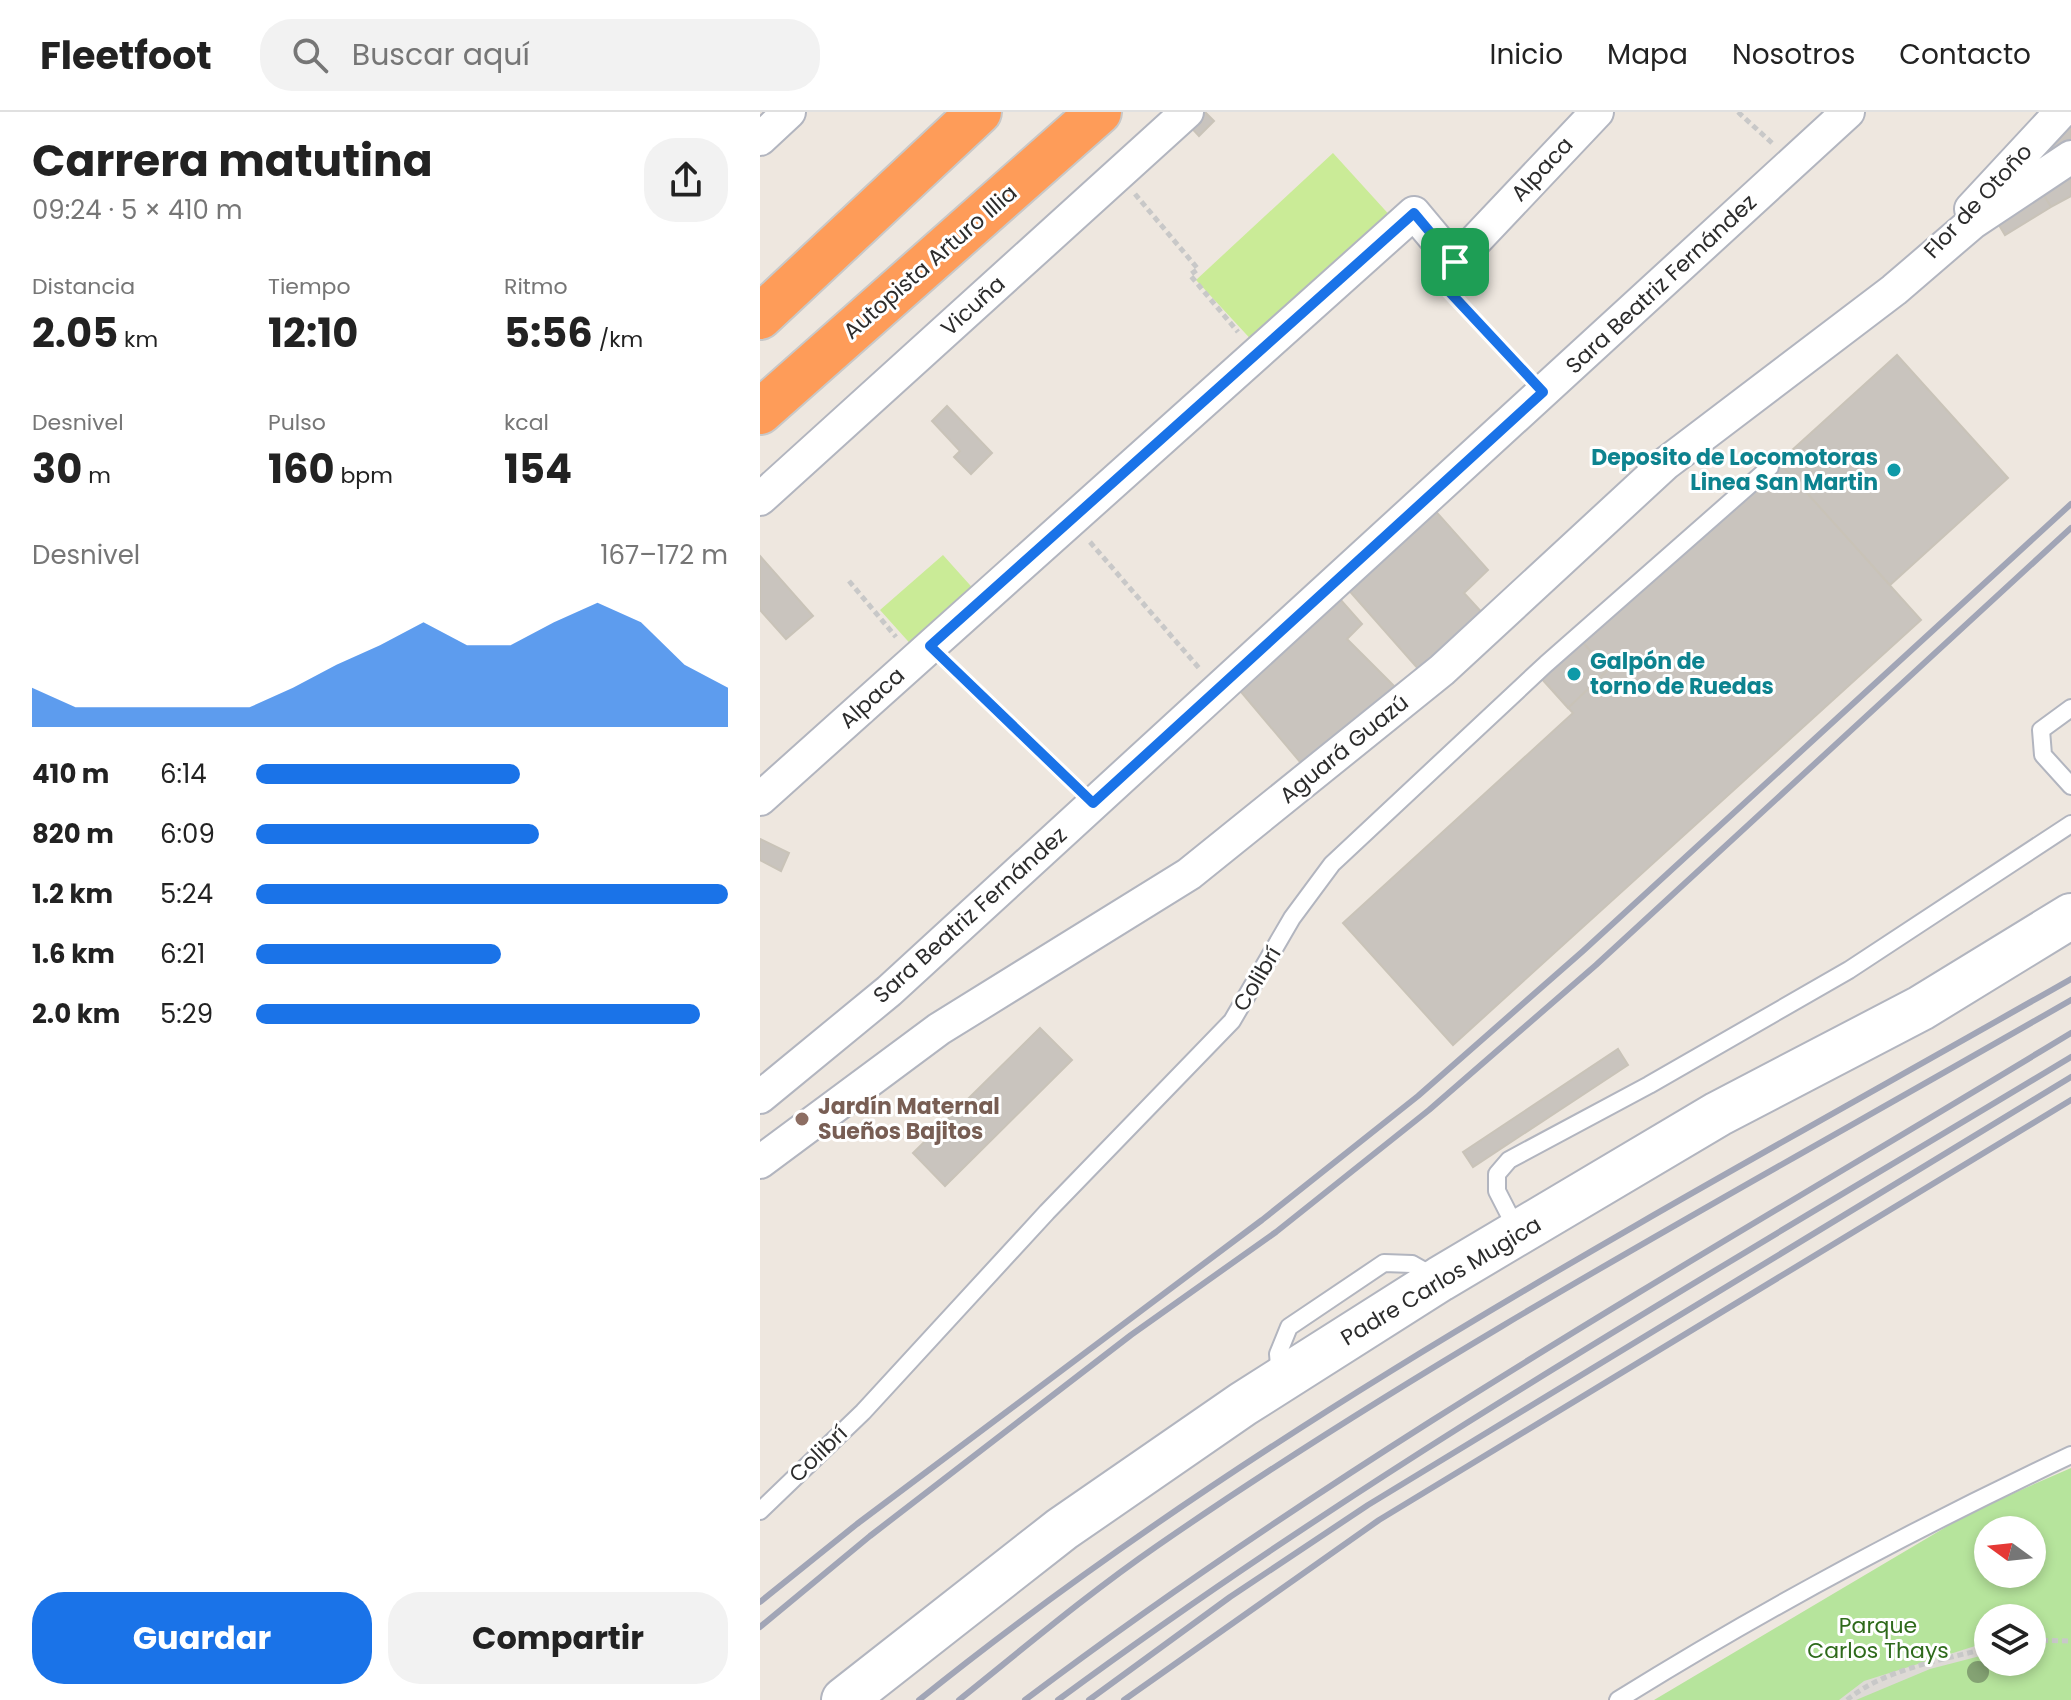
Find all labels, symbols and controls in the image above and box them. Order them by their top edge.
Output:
search box [260,19,820,91]
text: Fleetfoot [40,29,212,82]
icon: search [288,33,332,77]
text: Buscar aquí [352,33,530,76]
text: Inicio [1490,35,1563,74]
text: Mapa [1607,35,1688,74]
text: Nosotros [1732,35,1855,74]
text: Contacto [1899,35,2031,74]
text: Carrera matutina [32,130,433,191]
street label: Alpaca [1504,130,1580,208]
street label: Flor de Otoño [1917,137,2039,265]
button: share [644,138,728,222]
street label: Autopista Arturo Illia [836,178,1024,346]
street label: Sara Beatriz Fernández [1559,187,1763,381]
text: 09:24 · 5 × 410 m [32,192,243,228]
pin [1421,228,1489,296]
icon: arrive [1433,240,1477,284]
street label: Vicuña [934,269,1012,343]
text: Distancia [32,271,135,302]
text: Tiempo [268,271,351,302]
text: Ritmo [504,271,568,302]
text: 2.05 [32,305,118,361]
text: 12:10 [268,305,358,361]
text: 5:56 [504,305,593,361]
text: km [118,324,158,355]
text: /km [593,324,643,355]
text: Desnivel [32,407,124,438]
text: Pulso [268,407,326,438]
text: kcal [504,407,549,438]
text: 30 [32,441,82,497]
text: 160 [268,441,335,497]
text: 154 [504,441,572,497]
place label: Deposito de Locomotoras Linea San Martin [1591,442,1878,498]
text: m [82,460,111,491]
text: bpm [335,460,393,491]
marker: Deposito de Locomotoras Linea San Martin [1885,461,1903,479]
text: Desnivel [32,537,140,573]
text: 167–172 m [600,537,728,573]
place label: Galpón de torno de Ruedas [1590,646,1774,702]
street label: Alpaca [833,660,911,736]
marker: Galpón de torno de Ruedas [1565,665,1583,683]
street label: Aguará Guazú [1273,687,1415,811]
text: 410 m [32,756,109,792]
text: 6:14 [160,756,207,792]
text: 820 m [32,816,114,852]
text: 6:09 [160,816,215,852]
street label: Sara Beatriz Fernández [866,820,1074,1010]
text: 1.2 km [32,876,113,912]
text: 5:24 [160,876,213,912]
text: 1.6 km [32,936,115,972]
text: 6:21 [160,936,205,972]
street label: Colibrí [1226,941,1288,1017]
text: 2.0 km [32,996,120,1032]
text: 5:29 [160,996,213,1032]
place label: Jardín Maternal Sueños Bajitos [818,1091,1000,1147]
marker: Jardín Maternal Sueños Bajitos [793,1110,811,1128]
street label: Padre Carlos Mugica [1335,1209,1547,1353]
street label: Colibrí [782,1418,854,1490]
north arrow [1974,1516,2046,1588]
map controls [1974,1516,2046,1676]
button: Guardar [32,1592,372,1684]
button: Compartir [388,1592,728,1684]
button: layers [1974,1604,2046,1676]
park label: Parque Carlos Thays [1807,1610,1949,1666]

